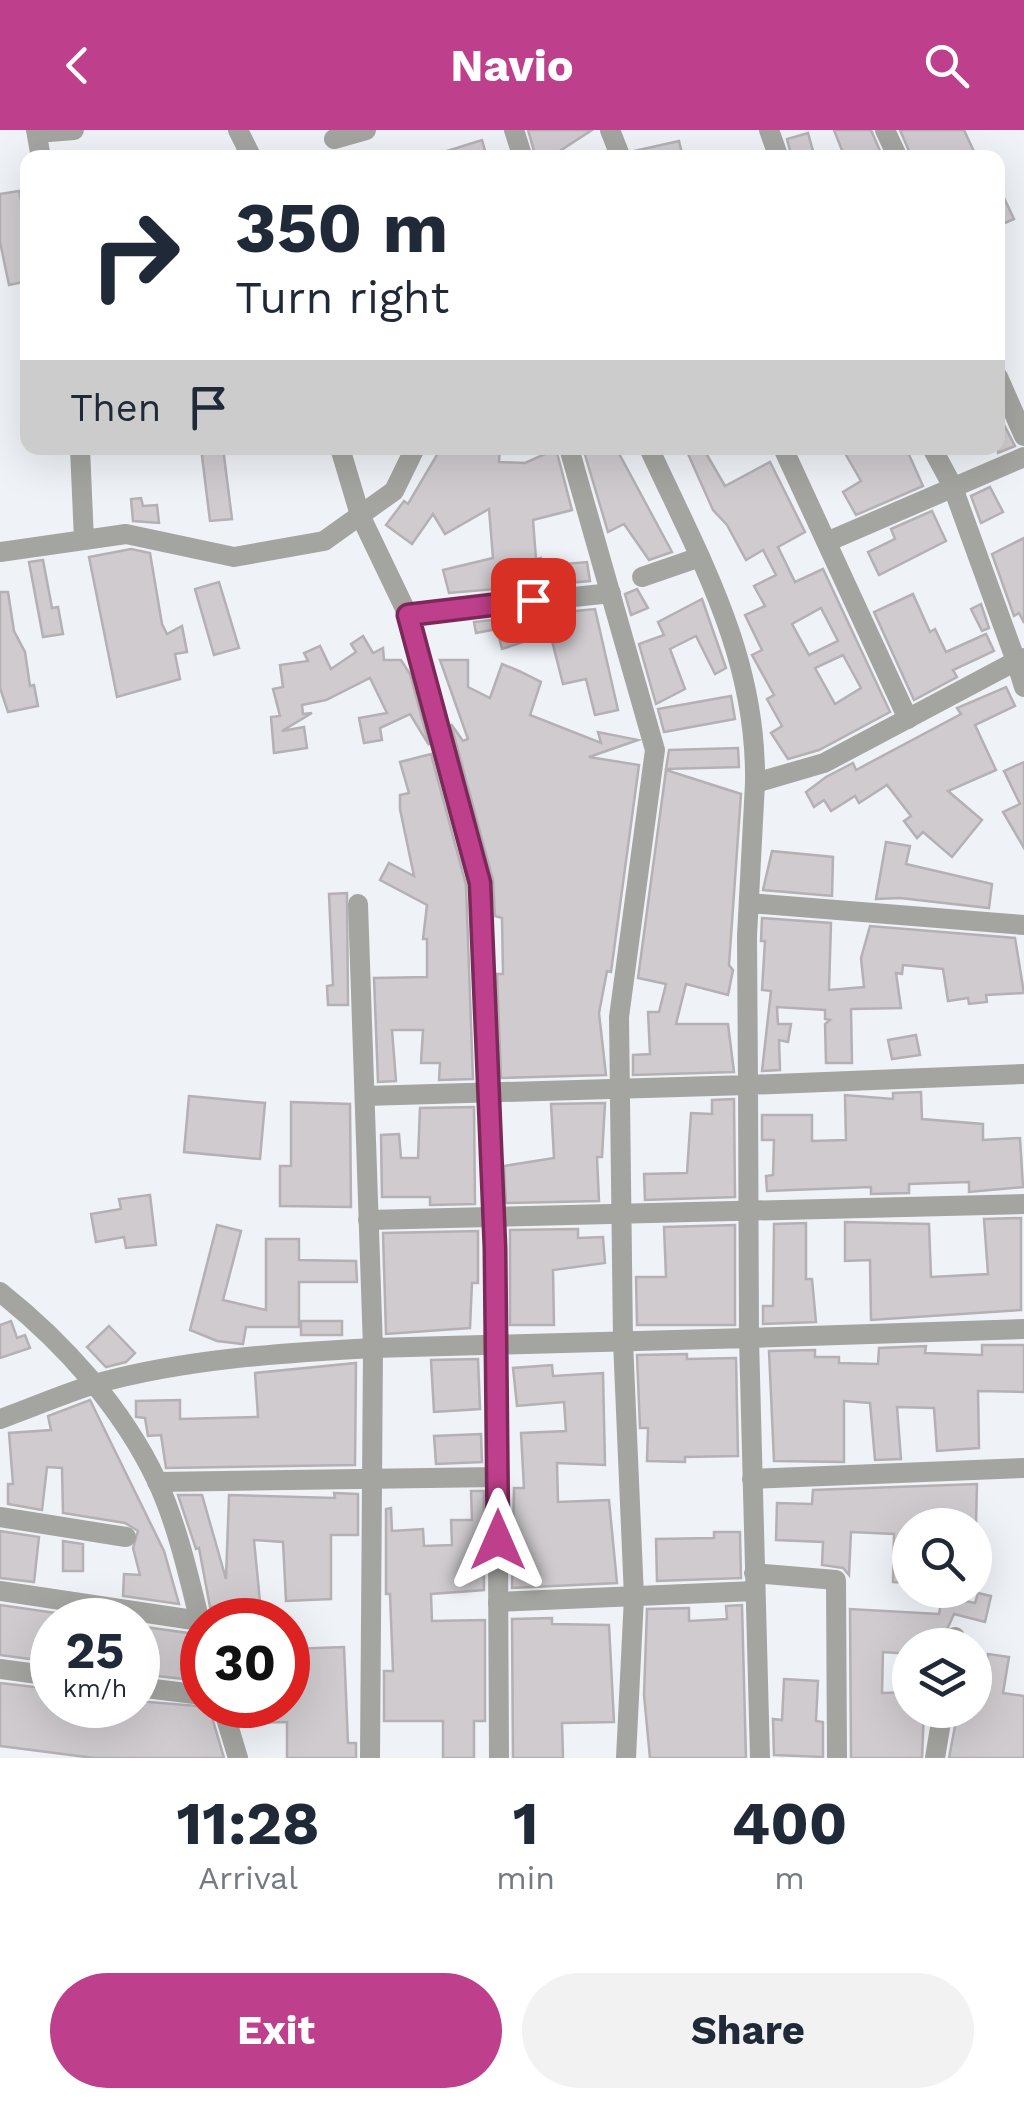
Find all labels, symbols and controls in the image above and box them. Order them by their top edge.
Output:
icon: back [50,38,105,93]
icon: search [919,38,974,93]
text: Navio [450,39,574,92]
text: 350 m [235,187,448,269]
icon: right [70,190,200,320]
text: Turn right [235,271,449,324]
icon: arrive [181,380,236,435]
text: Then [70,386,161,430]
pin [491,558,576,643]
icon: arrive [506,573,561,628]
position arrow [446,1488,550,1592]
map controls [892,1508,992,1728]
button: search [892,1508,992,1608]
speed limit sign: 30 [180,1598,310,1728]
text: 25 [66,1621,124,1680]
button: layers [892,1628,992,1728]
text: km/h [63,1674,127,1703]
text: 11:28 [176,1788,320,1859]
text: 1 [513,1788,539,1859]
text: 400 [731,1788,848,1859]
text: Arrival [198,1859,298,1897]
text: min [496,1859,555,1897]
text: m [774,1859,805,1897]
button: Exit [50,1973,502,2088]
button: Share [522,1973,974,2088]

